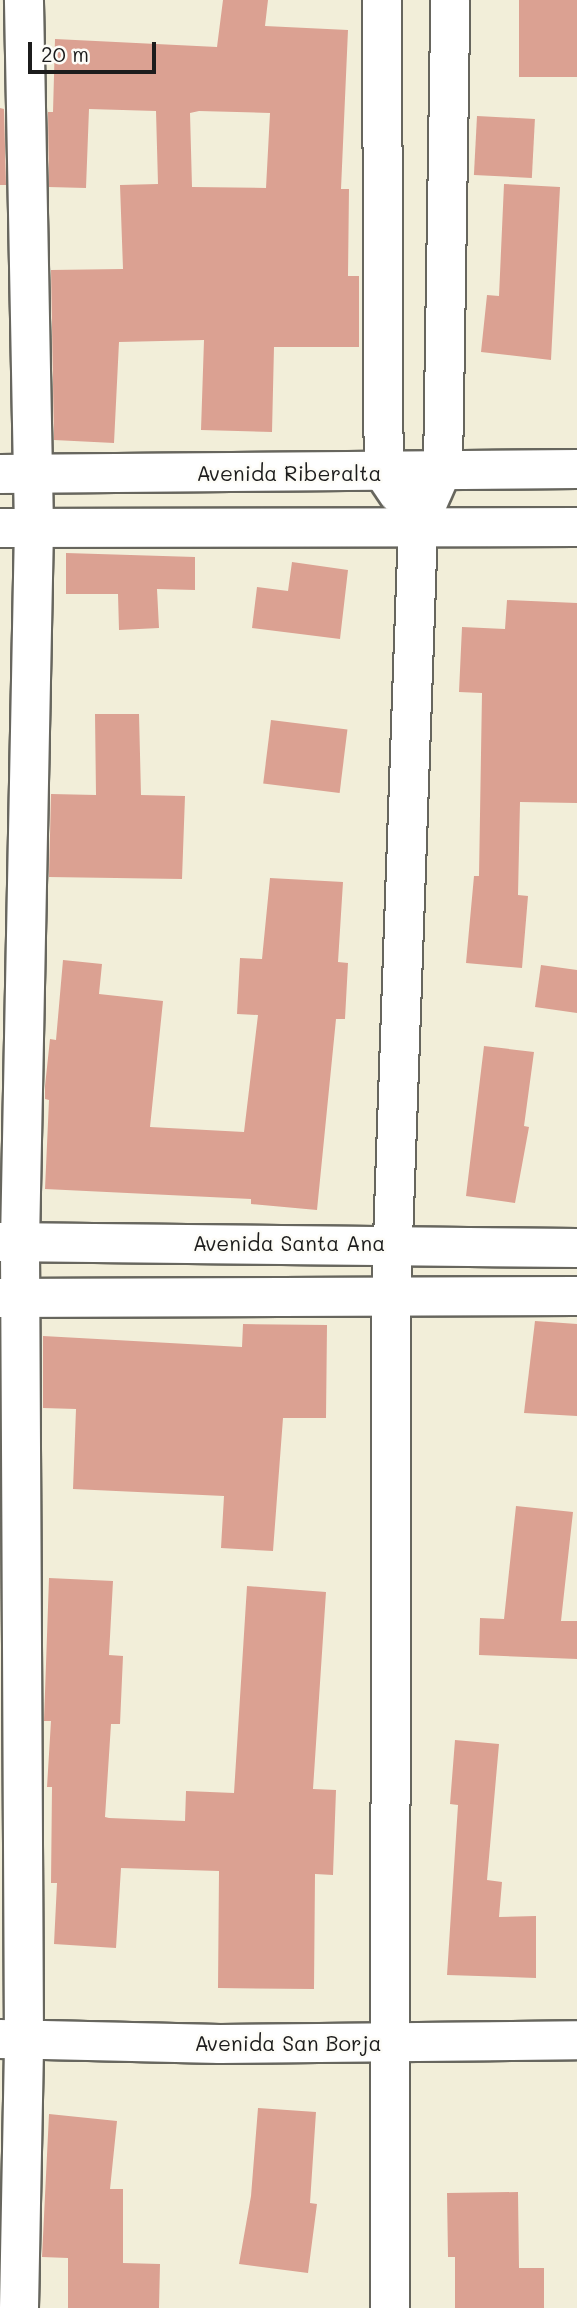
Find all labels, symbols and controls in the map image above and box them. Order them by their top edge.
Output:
scale bar [32,28,159,72]
text: 20 m [41,40,89,67]
street label: Avenida Riberalta [196,460,382,486]
street label: Avenida Santa Ana [193,1230,385,1256]
street label: Avenida San Borja [194,2030,382,2056]

